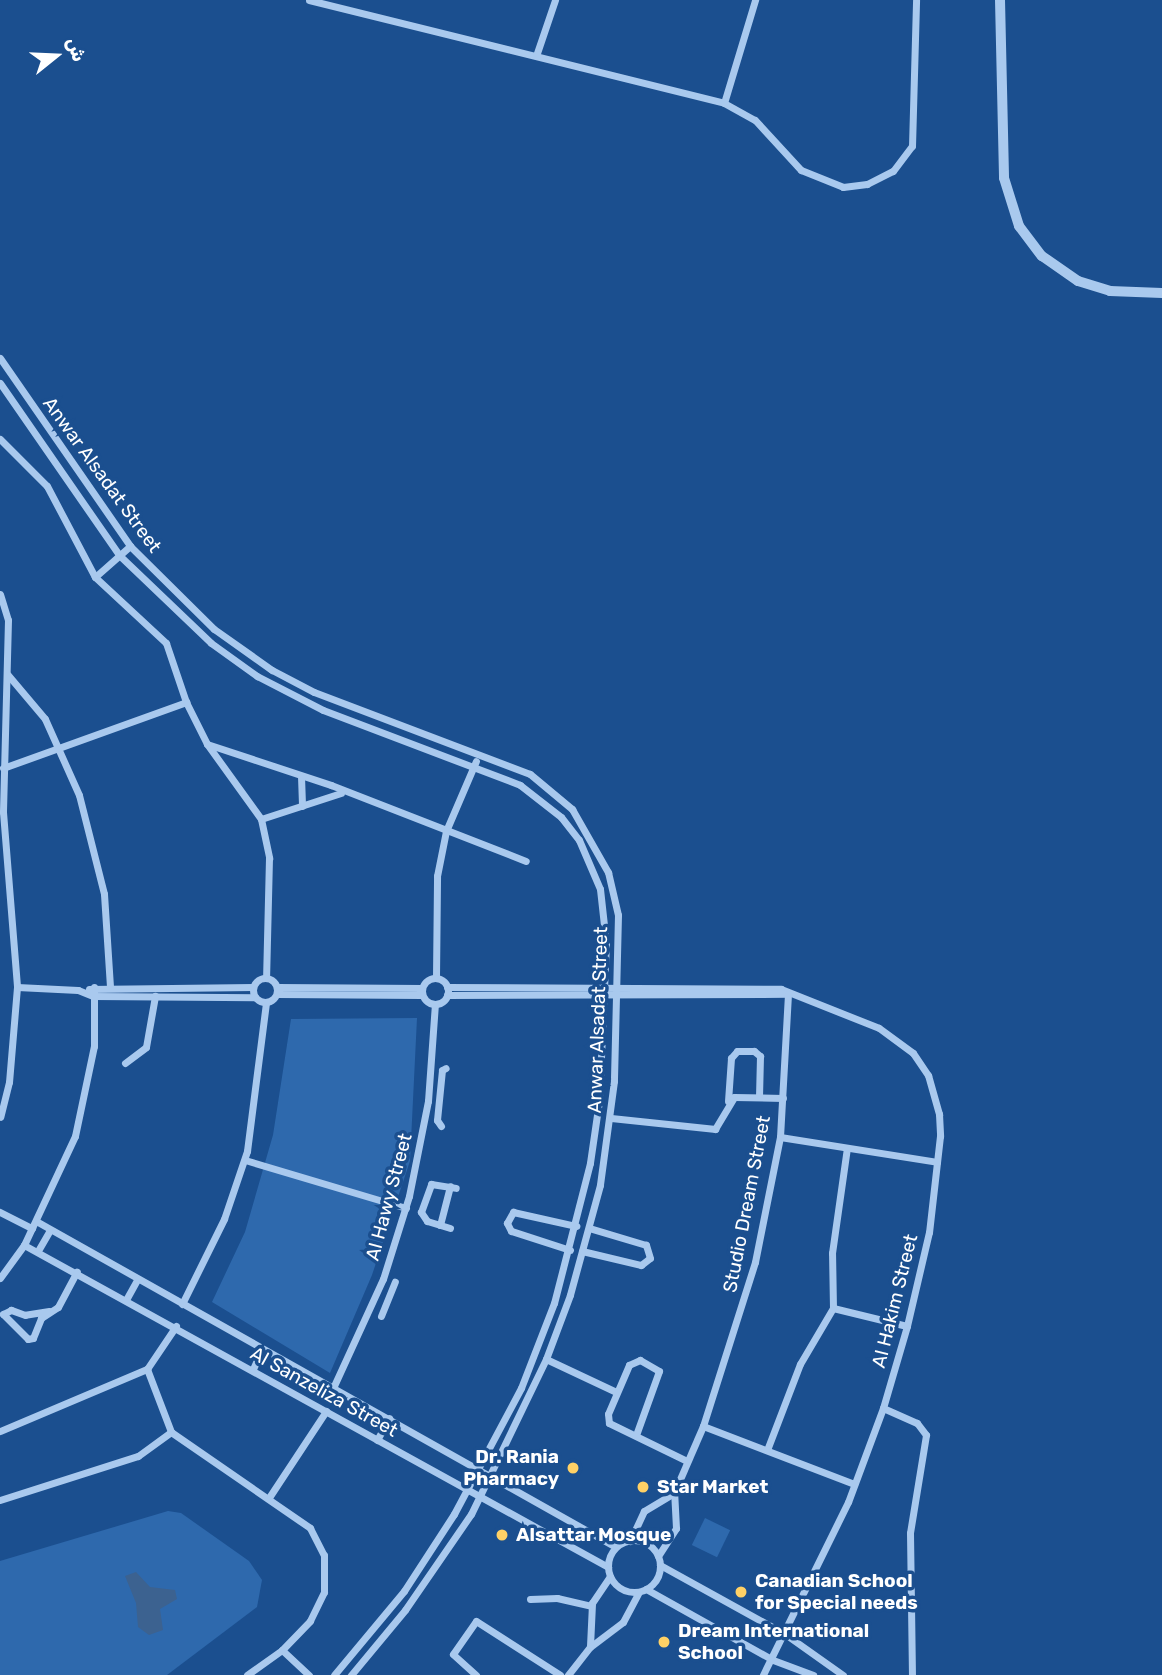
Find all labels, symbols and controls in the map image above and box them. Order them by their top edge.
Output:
north arrow [21,21,91,91]
text: ش [62,34,91,64]
street label: Anwar Alsadat Street [38,392,166,558]
street label: Anwar Alsadat Street [583,926,613,1114]
street label: Studio Dream Street [719,1114,775,1294]
street label: Al Hawy Street [361,1131,417,1263]
street label: Al Hakim Street [867,1232,923,1370]
street label: Al Sanzeliza Street [246,1342,402,1442]
place label: Dr. Rania Pharmacy [463,1446,559,1490]
marker: Dr. Rania Pharmacy [565,1460,581,1476]
place label: Star Market [657,1476,769,1498]
marker: Star Market [635,1479,651,1495]
place label: Alsattar Mosque [516,1524,672,1546]
marker: Alsattar Mosque [494,1527,510,1543]
place label: Canadian School for Special needs [755,1570,918,1614]
marker: Canadian School for Special needs [733,1584,749,1600]
place label: Dream International School [678,1620,869,1664]
marker: Dream International School [656,1634,672,1650]

